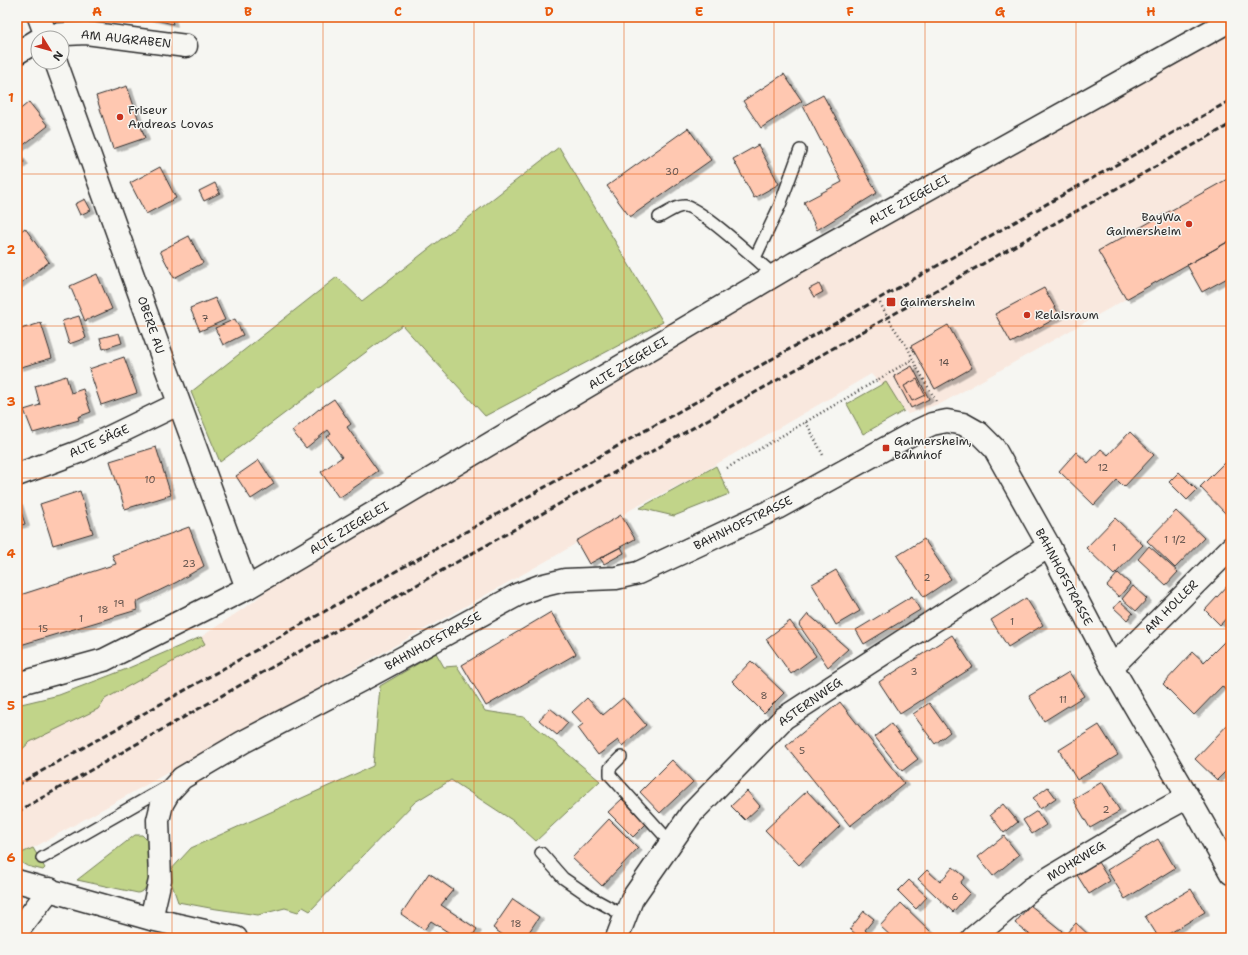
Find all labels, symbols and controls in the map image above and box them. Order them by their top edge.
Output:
text: A [92,3,102,20]
text: B [244,3,252,20]
text: C [394,3,402,20]
text: D [544,3,554,20]
text: E [695,3,704,20]
text: F [846,3,854,20]
text: G [995,3,1006,20]
text: H [1146,3,1156,20]
street label: AM AUGRABEN [80,26,172,52]
north arrow [30,30,70,70]
text: N [49,48,66,64]
text: 1 [8,89,14,106]
place label: Friseur Andreas Lovas [128,102,214,132]
marker: Friseur Andreas Lovas [115,112,125,122]
house number: 30 [665,165,679,178]
street label: ALTE ZIEGELEI [866,171,953,229]
place label: BayWa Gaimersheim [1106,209,1182,239]
marker: BayWa Gaimersheim [1184,219,1194,229]
text: 2 [6,241,16,258]
street label: OBERE AU [134,294,168,356]
place label: Gaimersheim [900,294,975,310]
marker: Gaimersheim [885,296,897,308]
place label: Relaisraum [1035,307,1099,323]
marker: Relaisraum [1022,310,1032,320]
house number: 7 [202,312,209,325]
street label: ALTE ZIEGELEI [585,333,671,393]
house number: 14 [939,356,949,369]
text: 3 [6,393,16,410]
street label: ALTE SÄGE [66,421,132,461]
place label: Gaimersheim, Bahnhof [894,433,972,463]
marker: Gaimersheim, Bahnhof [881,443,891,453]
house number: 12 [1098,461,1108,474]
house number: 10 [145,473,155,486]
street label: BAHNHOFSTRASSE [691,492,795,554]
street label: ALTE ZIEGELEI [306,498,392,558]
street label: BAHNHOFSTRASSE [1032,525,1096,629]
house number: 1 1/2 [1164,533,1186,546]
house number: 1 [1112,541,1116,554]
text: 4 [6,545,16,562]
house number: 23 [182,557,196,570]
house number: 2 [924,571,931,584]
street label: AM HOLLER [1141,577,1201,637]
house number: 19 [114,597,124,610]
house number: 18 [97,603,109,616]
street label: BAHNHOFSTRASSE [382,608,484,674]
house number: 1 [79,612,83,625]
house number: 1 [1010,615,1014,628]
house number: 15 [38,622,48,635]
house number: 3 [911,665,918,678]
street label: ASTERNWEG [775,674,845,730]
house number: 8 [761,689,768,702]
house number: 11 [1059,693,1067,706]
text: 5 [7,697,15,714]
house number: 5 [799,744,805,757]
house number: 2 [1103,803,1110,816]
street label: MOHRWEG [1044,837,1108,885]
text: 6 [6,849,16,866]
house number: 6 [952,890,959,903]
house number: 18 [510,917,522,930]

